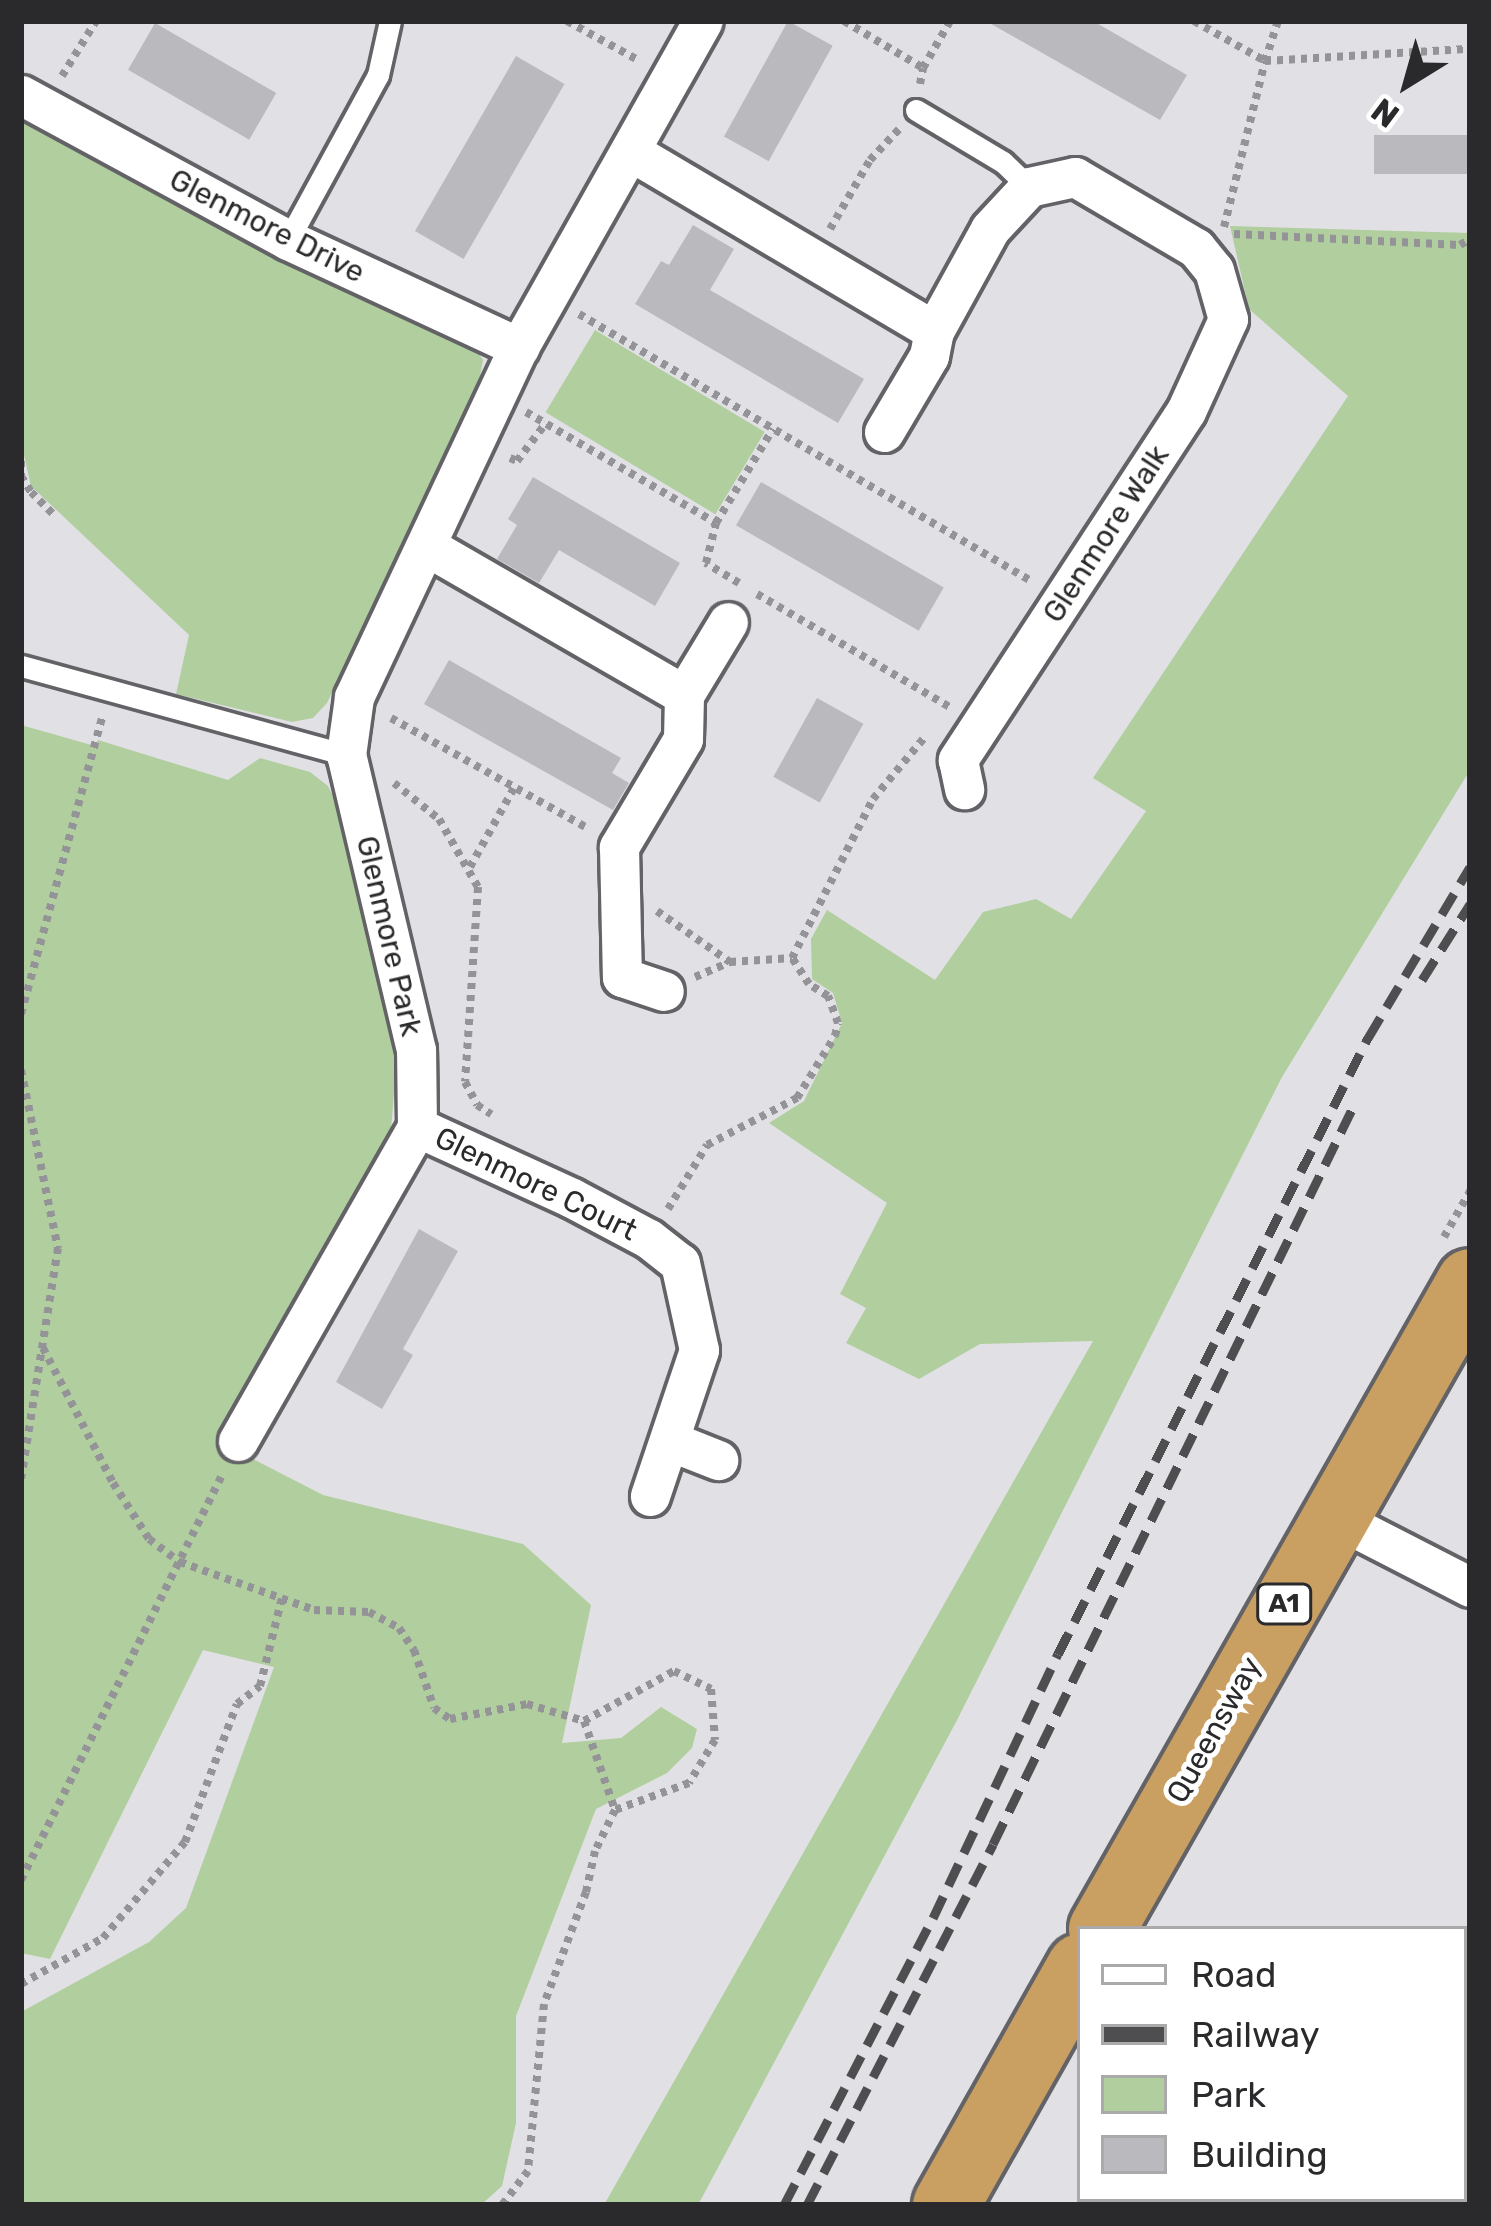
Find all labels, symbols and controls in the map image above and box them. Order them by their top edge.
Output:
north arrow [1347,24,1467,144]
text: N [1364,90,1406,136]
street label: Glenmore Drive [163,161,371,291]
street label: Glenmore Walk [1035,438,1177,630]
street label: Glenmore Park [348,832,430,1040]
street label: Glenmore Court [429,1120,643,1248]
road number: A1 [1254,1583,1314,1625]
street label: Queensway [1159,1651,1269,1809]
legend [1077,1926,1467,2202]
text: Road [1191,1953,1276,1996]
text: Railway [1191,2013,1320,2056]
text: Park [1191,2073,1266,2116]
text: Building [1191,2133,1328,2176]

